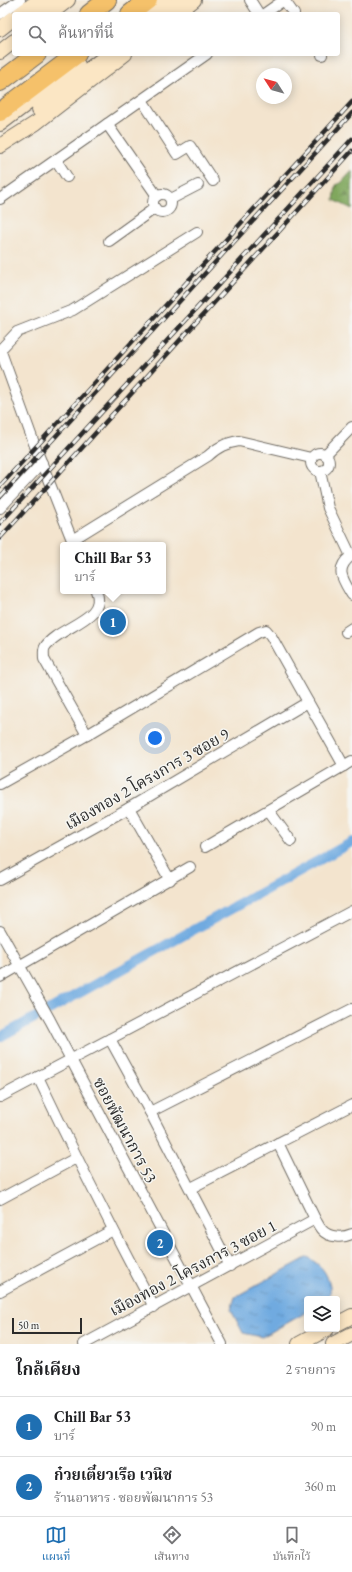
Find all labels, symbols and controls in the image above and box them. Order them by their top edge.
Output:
search box [12,12,340,56]
icon: search [26,23,48,45]
text: ค้นหาที่นี่ [58,23,114,42]
north arrow [256,68,292,104]
popup [60,542,166,594]
text: Chill Bar 53 [74,548,152,567]
text: บาร์ [74,568,95,585]
pin: 1 [100,607,126,637]
street label: เมืองทอง 2 โครงการ 3 ซอย 9 [61,723,233,835]
your location [145,728,165,748]
street label: ซอยพัฒนาการ 53 [88,1074,162,1187]
street label: เมืองทอง 2 โครงการ 3 ซอย 1 [106,1216,280,1320]
pin: 2 [147,1228,173,1258]
map controls [304,1296,340,1332]
button: layers [304,1296,340,1332]
scale bar [12,1316,82,1335]
text: 50 m [18,1318,39,1332]
text: ใกล้เคียง [16,1358,81,1380]
text: 2 รายการ [286,1361,336,1378]
text: Chill Bar 53 [54,1407,131,1426]
text: 1 [26,1418,32,1435]
text: 90 m [311,1418,336,1435]
text: บาร์ [54,1427,75,1444]
text: ก๋วยเตี๋ยวเรือ เวนิช [54,1465,172,1484]
text: 2 [26,1478,32,1495]
text: 360 m [305,1478,336,1495]
text: ร้านอาหาร · ซอยพัฒนาการ 53 [54,1489,213,1506]
tab: แผนที่ [42,1524,70,1566]
tab: เส้นทาง [154,1524,190,1566]
tab: บันทึกไว้ [273,1524,310,1566]

